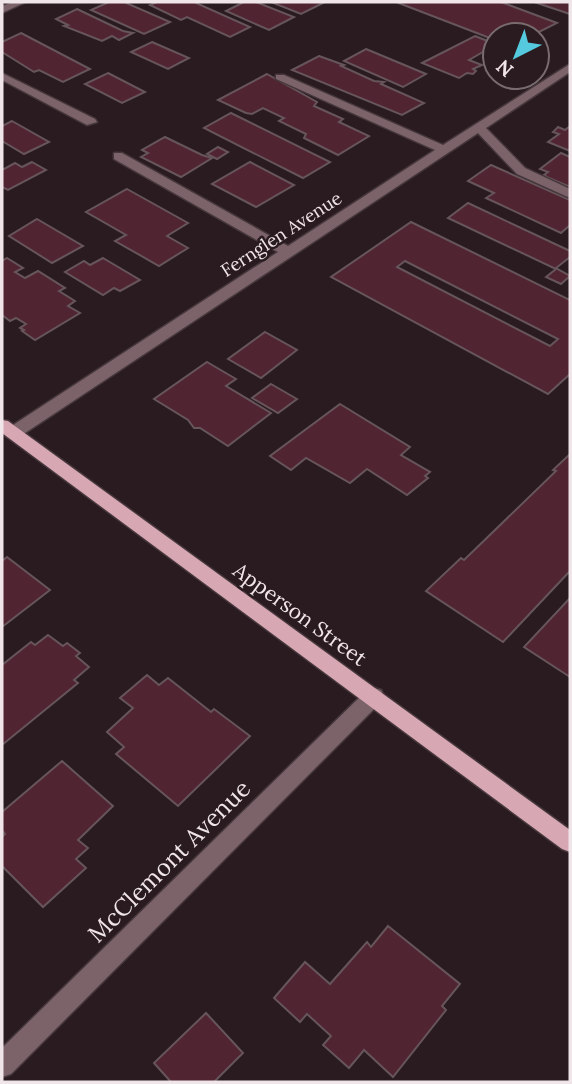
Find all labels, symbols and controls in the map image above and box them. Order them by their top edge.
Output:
north arrow [481,21,551,91]
text: N [491,55,518,82]
street label: Fernglen Avenue [216,186,346,282]
street label: Apperson Street [227,556,373,672]
street label: McClemont Avenue [81,773,257,949]

